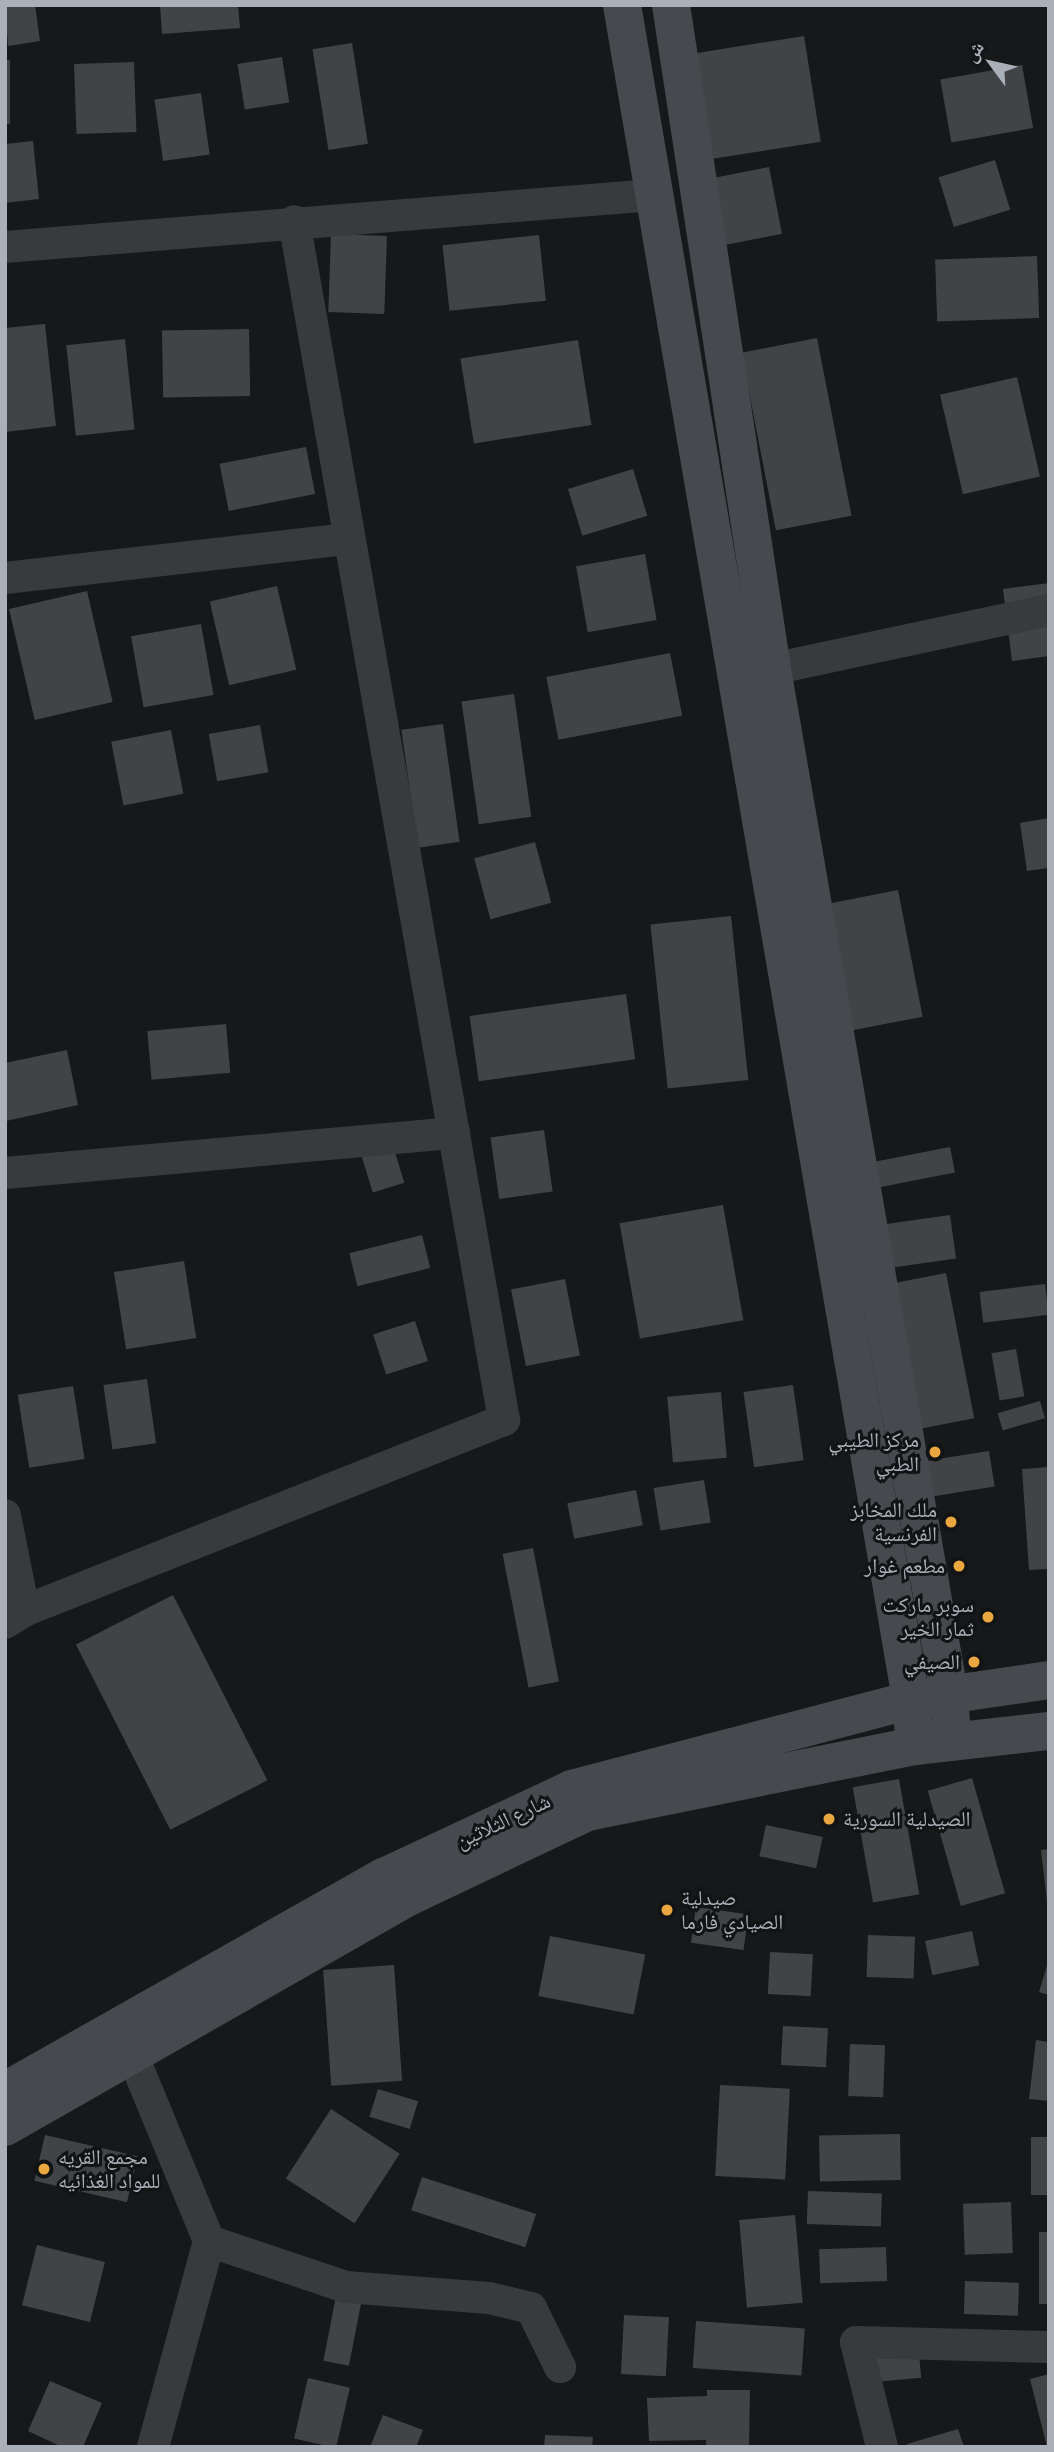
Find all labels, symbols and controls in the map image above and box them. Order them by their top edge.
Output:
north arrow [956,28,1026,98]
text: ش [957,36,990,67]
place label: مركز الطيبي الطبي [828,1427,919,1477]
marker: مركز الطيبي الطبي [925,1442,945,1462]
place label: ملك المخابز الفرنسية [850,1497,937,1547]
marker: ملك المخابز الفرنسية [943,1514,959,1530]
place label: مطعم غوار [864,1553,945,1579]
marker: مطعم غوار [951,1558,967,1574]
place label: سوبر ماركت ثمار الخير [882,1592,974,1642]
marker: سوبر ماركت ثمار الخير [980,1609,996,1625]
place label: الصيفي [904,1649,960,1675]
marker: الصيفي [966,1654,982,1670]
street label: شارع الثلاثين [452,1788,554,1854]
place label: الصيدلية السورية [843,1806,971,1832]
marker: الصيدلية السورية [821,1811,837,1827]
place label: صيدلية الصيادي فارما [681,1885,783,1935]
marker: صيدلية الصيادي فارما [659,1902,675,1918]
place label: مجمع القريه للمواد الغذائيه [58,2144,161,2194]
marker: مجمع القريه للمواد الغذائيه [36,2161,52,2177]

